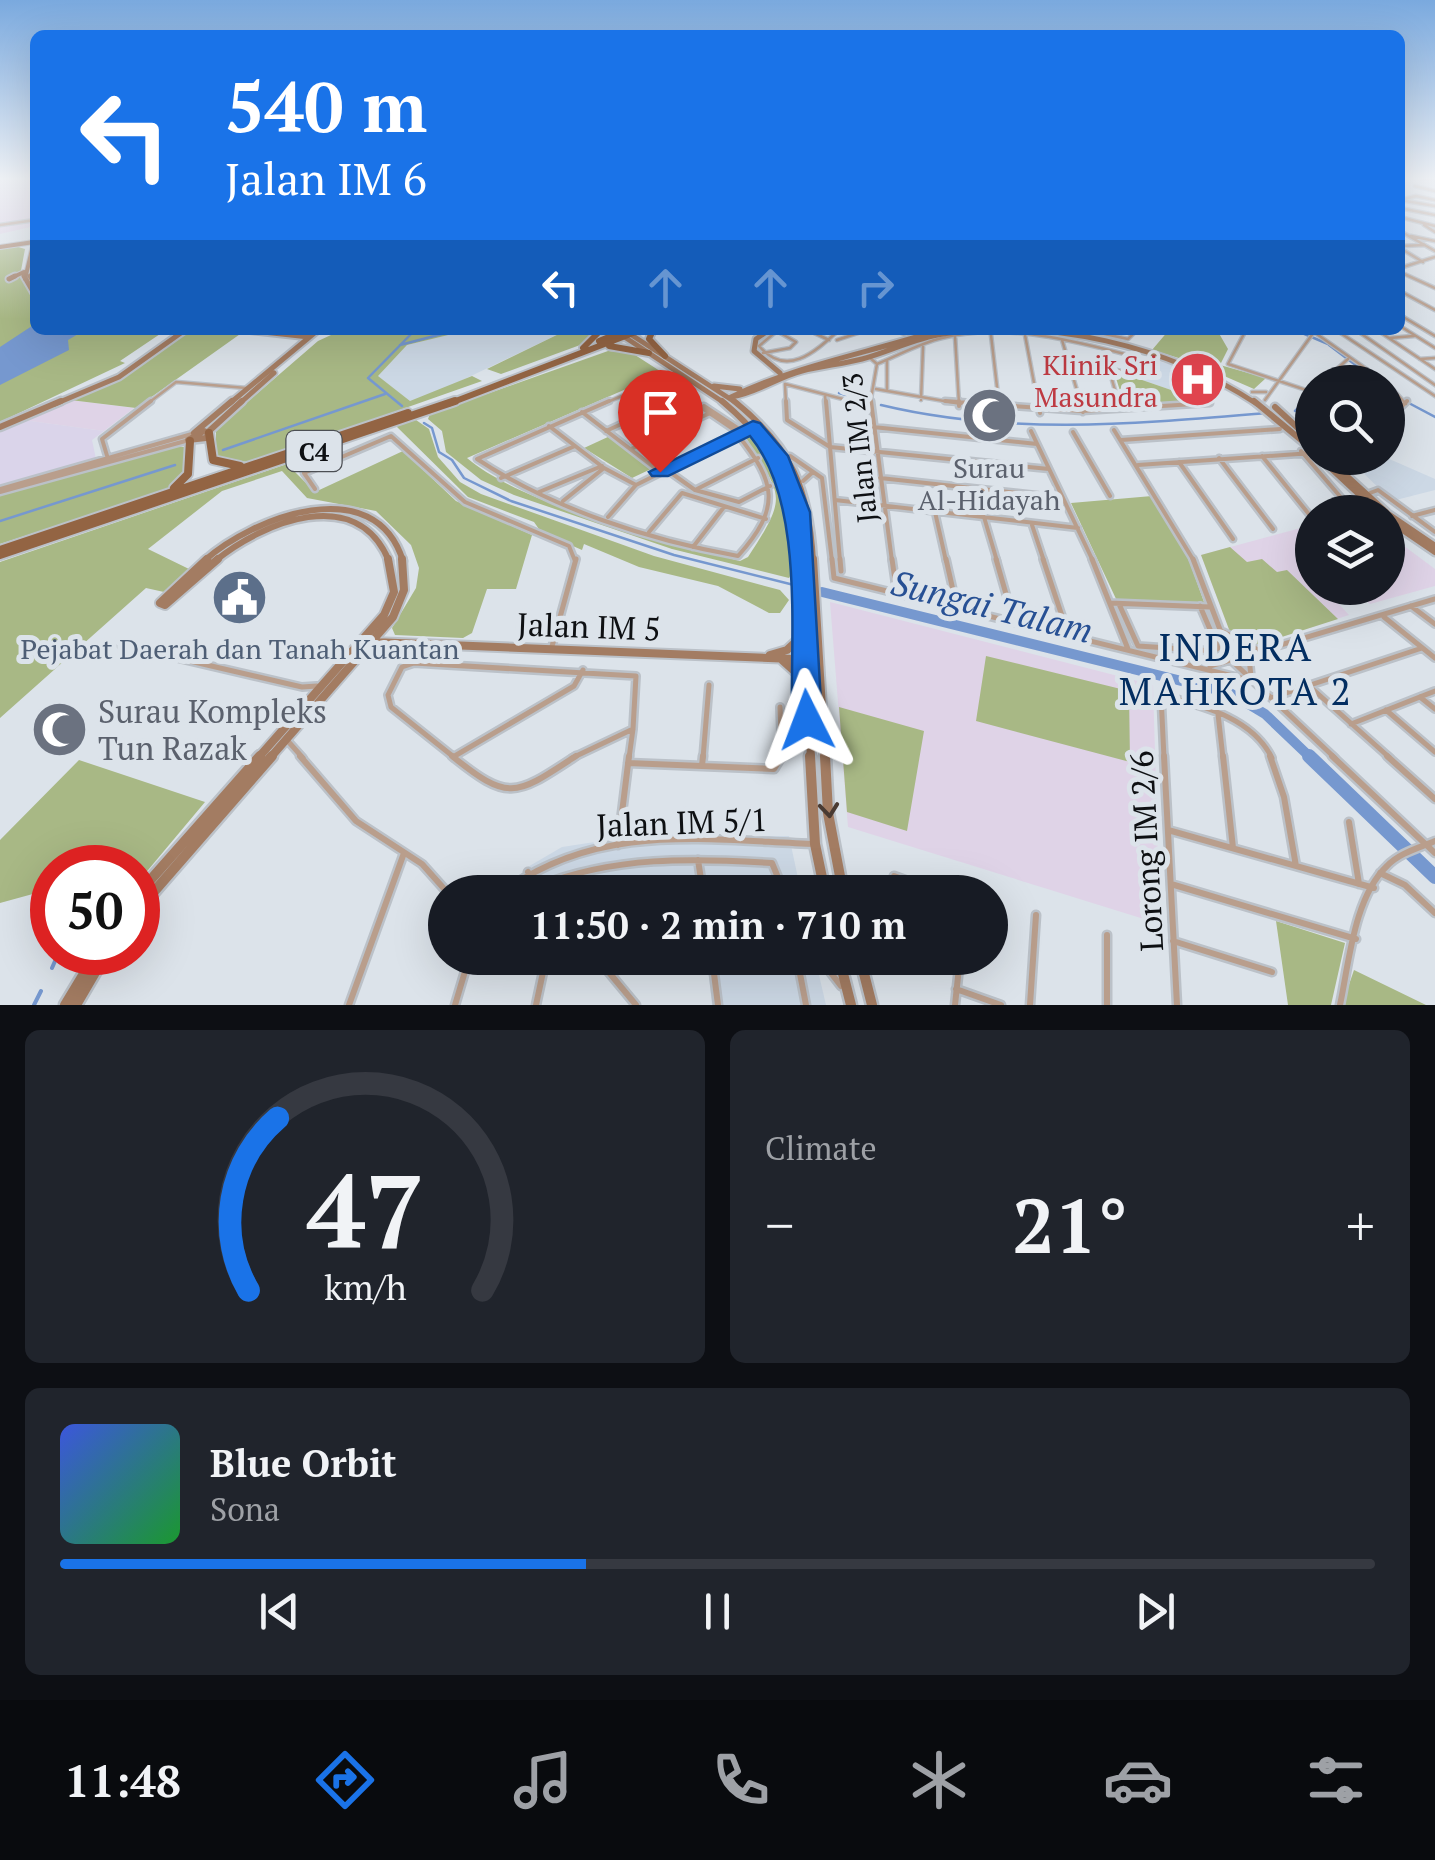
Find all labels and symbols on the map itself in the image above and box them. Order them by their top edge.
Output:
place label: Klinik Sri Masundra [1034,346,1158,415]
hospital icon: Klinik Sri Masundra [1167,350,1227,410]
pin [618,370,703,473]
street label: Jalan IM 2/3 [833,371,885,525]
mosque icon: Surau Al-Hidayah [959,386,1019,446]
road number: C4 [286,431,342,471]
place label: Surau Al-Hidayah [918,449,1060,518]
water label: Sungai Talam [886,559,1098,653]
public building icon: Pejabat Daerah dan Tanah Kuantan [210,567,270,627]
street label: Jalan IM 5 [517,603,661,649]
district label: INDERA MAHKOTA 2 [1119,622,1353,716]
place label: Pejabat Daerah dan Tanah Kuantan [21,630,460,667]
position arrow [755,668,859,772]
place label: Surau Kompleks Tun Razak [98,690,327,769]
mosque icon: Surau Kompleks Tun Razak [29,699,89,759]
street label: Lorong IM 2/6 [1120,750,1172,952]
street label: Jalan IM 5/1 [596,798,768,846]
one-way arrow [818,802,839,818]
speed limit sign: 50 [30,845,160,975]

